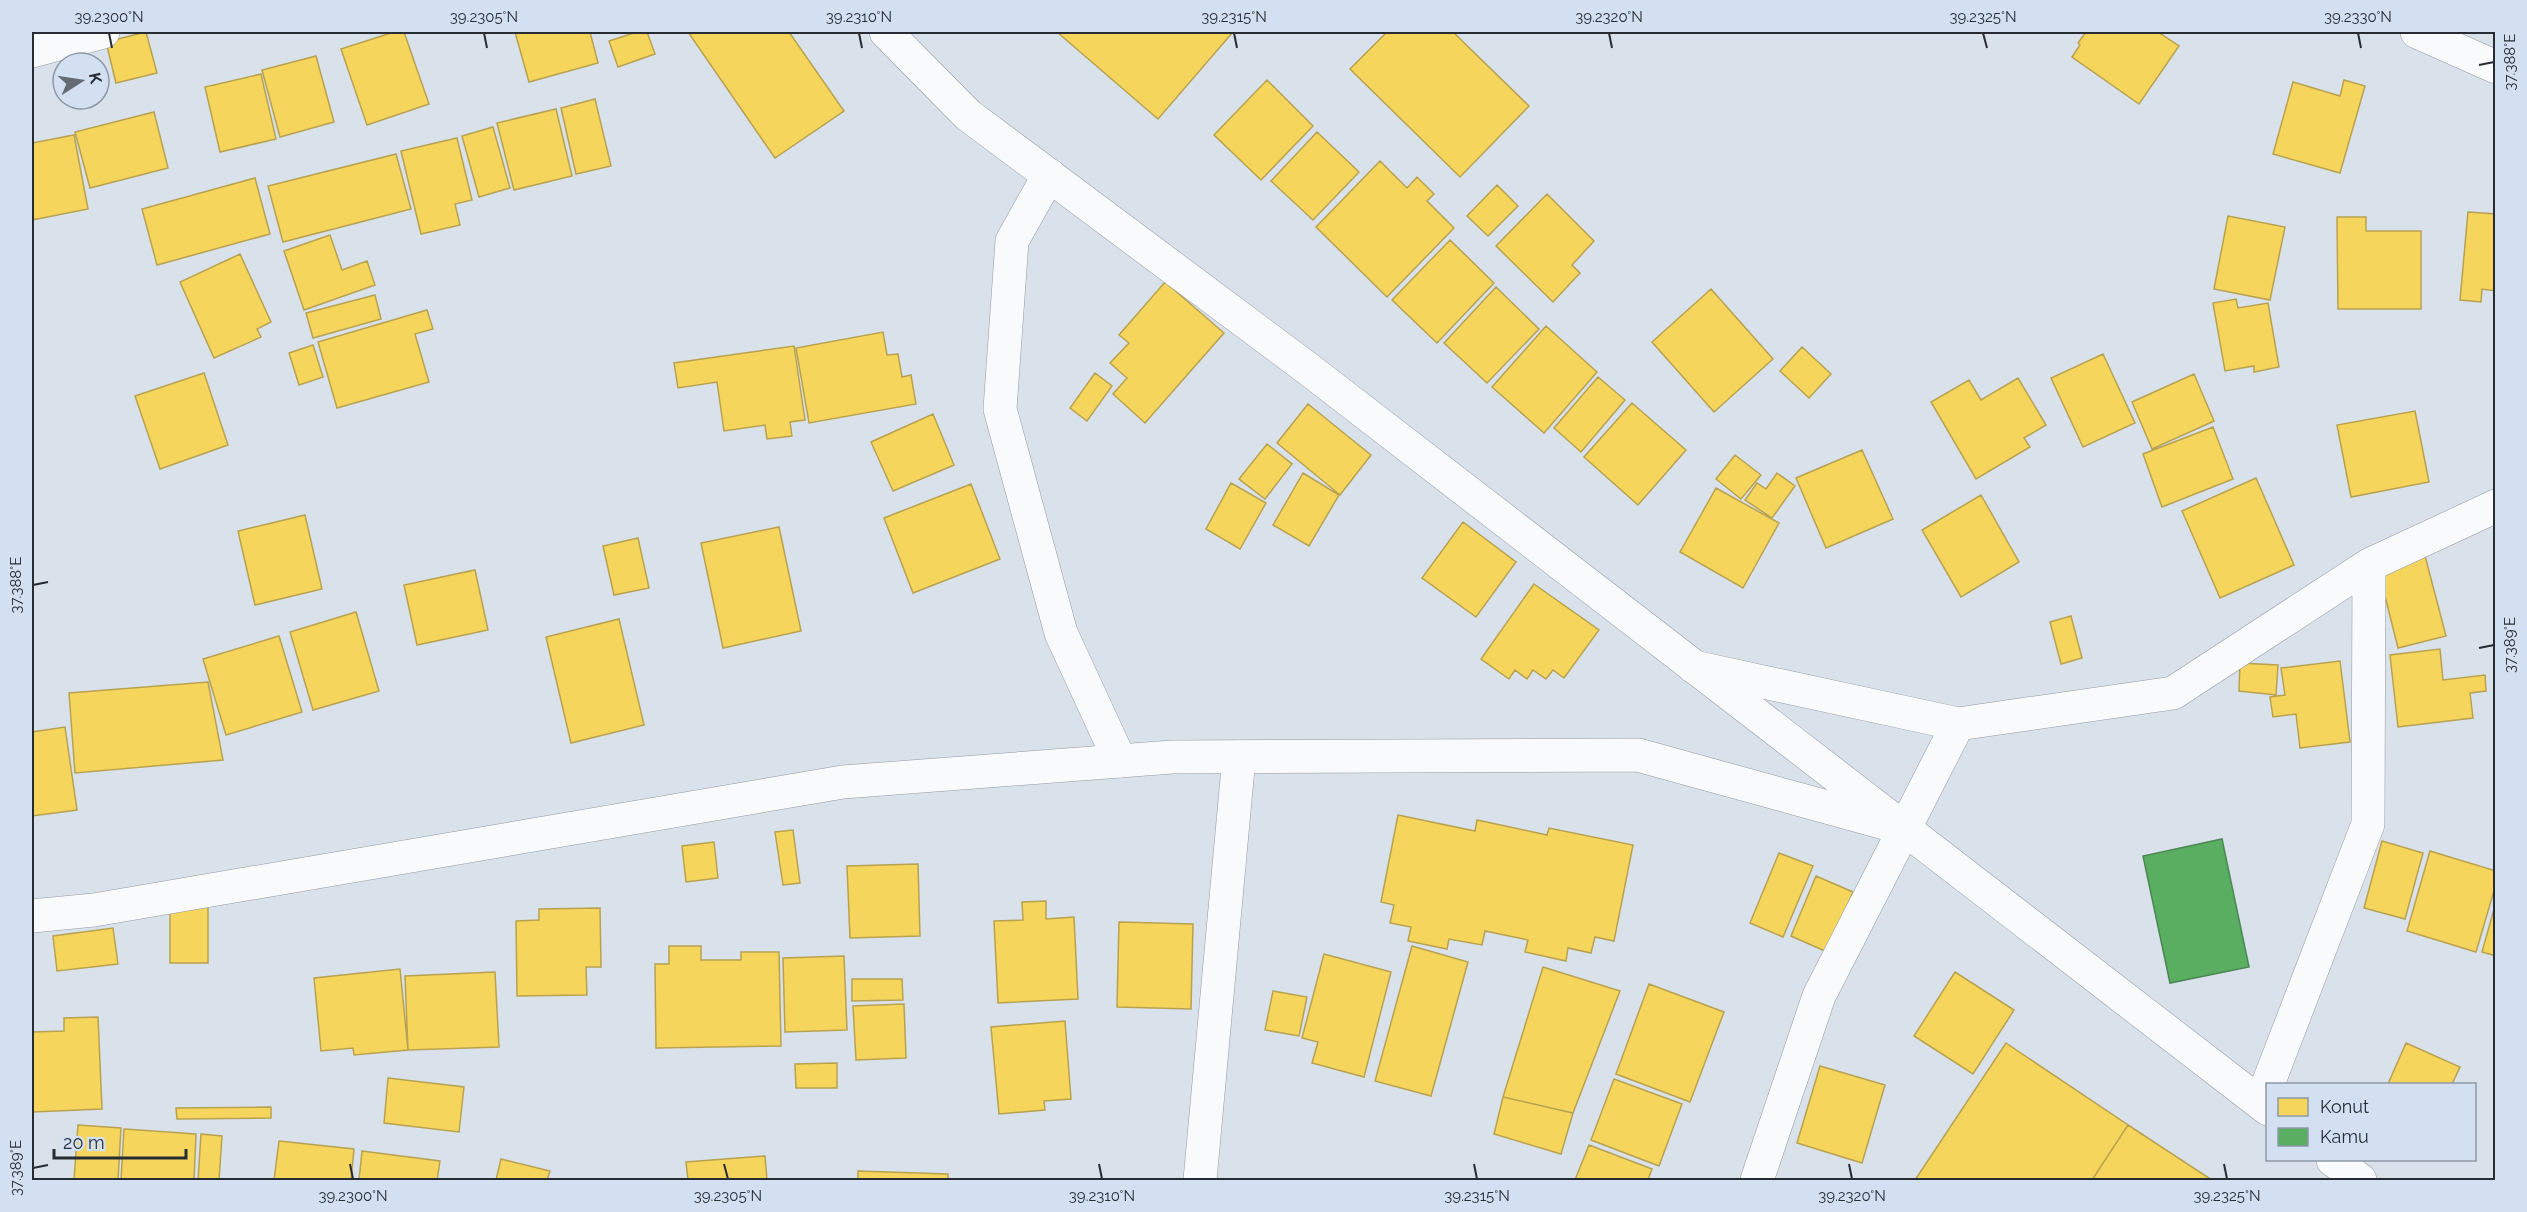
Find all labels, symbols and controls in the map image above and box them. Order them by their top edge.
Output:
text: 39.2300°N [74,8,144,26]
text: 39.2305°N [450,8,518,26]
text: 39.2310°N [826,8,892,26]
text: 39.2315°N [1201,8,1267,26]
text: 39.2320°N [1575,8,1643,26]
text: 39.2325°N [1949,8,2017,26]
text: 39.2330°N [2324,8,2392,26]
text: 37.388°E [2501,34,2519,90]
north arrow [51,51,111,111]
text: K [85,71,106,85]
text: 37.388°E [7,557,25,613]
text: 37.389°E [2501,617,2519,673]
legend [2266,1083,2476,1161]
text: Konut [2320,1096,2369,1117]
scale bar [54,1122,186,1160]
text: Kamu [2320,1126,2369,1147]
text: 20 m [63,1132,105,1153]
text: 37.389°E [7,1140,25,1196]
text: 39.2300°N [318,1187,388,1205]
text: 39.2305°N [694,1187,762,1205]
text: 39.2310°N [1069,1187,1135,1205]
text: 39.2315°N [1444,1187,1510,1205]
text: 39.2320°N [1818,1187,1886,1205]
text: 39.2325°N [2193,1187,2261,1205]

